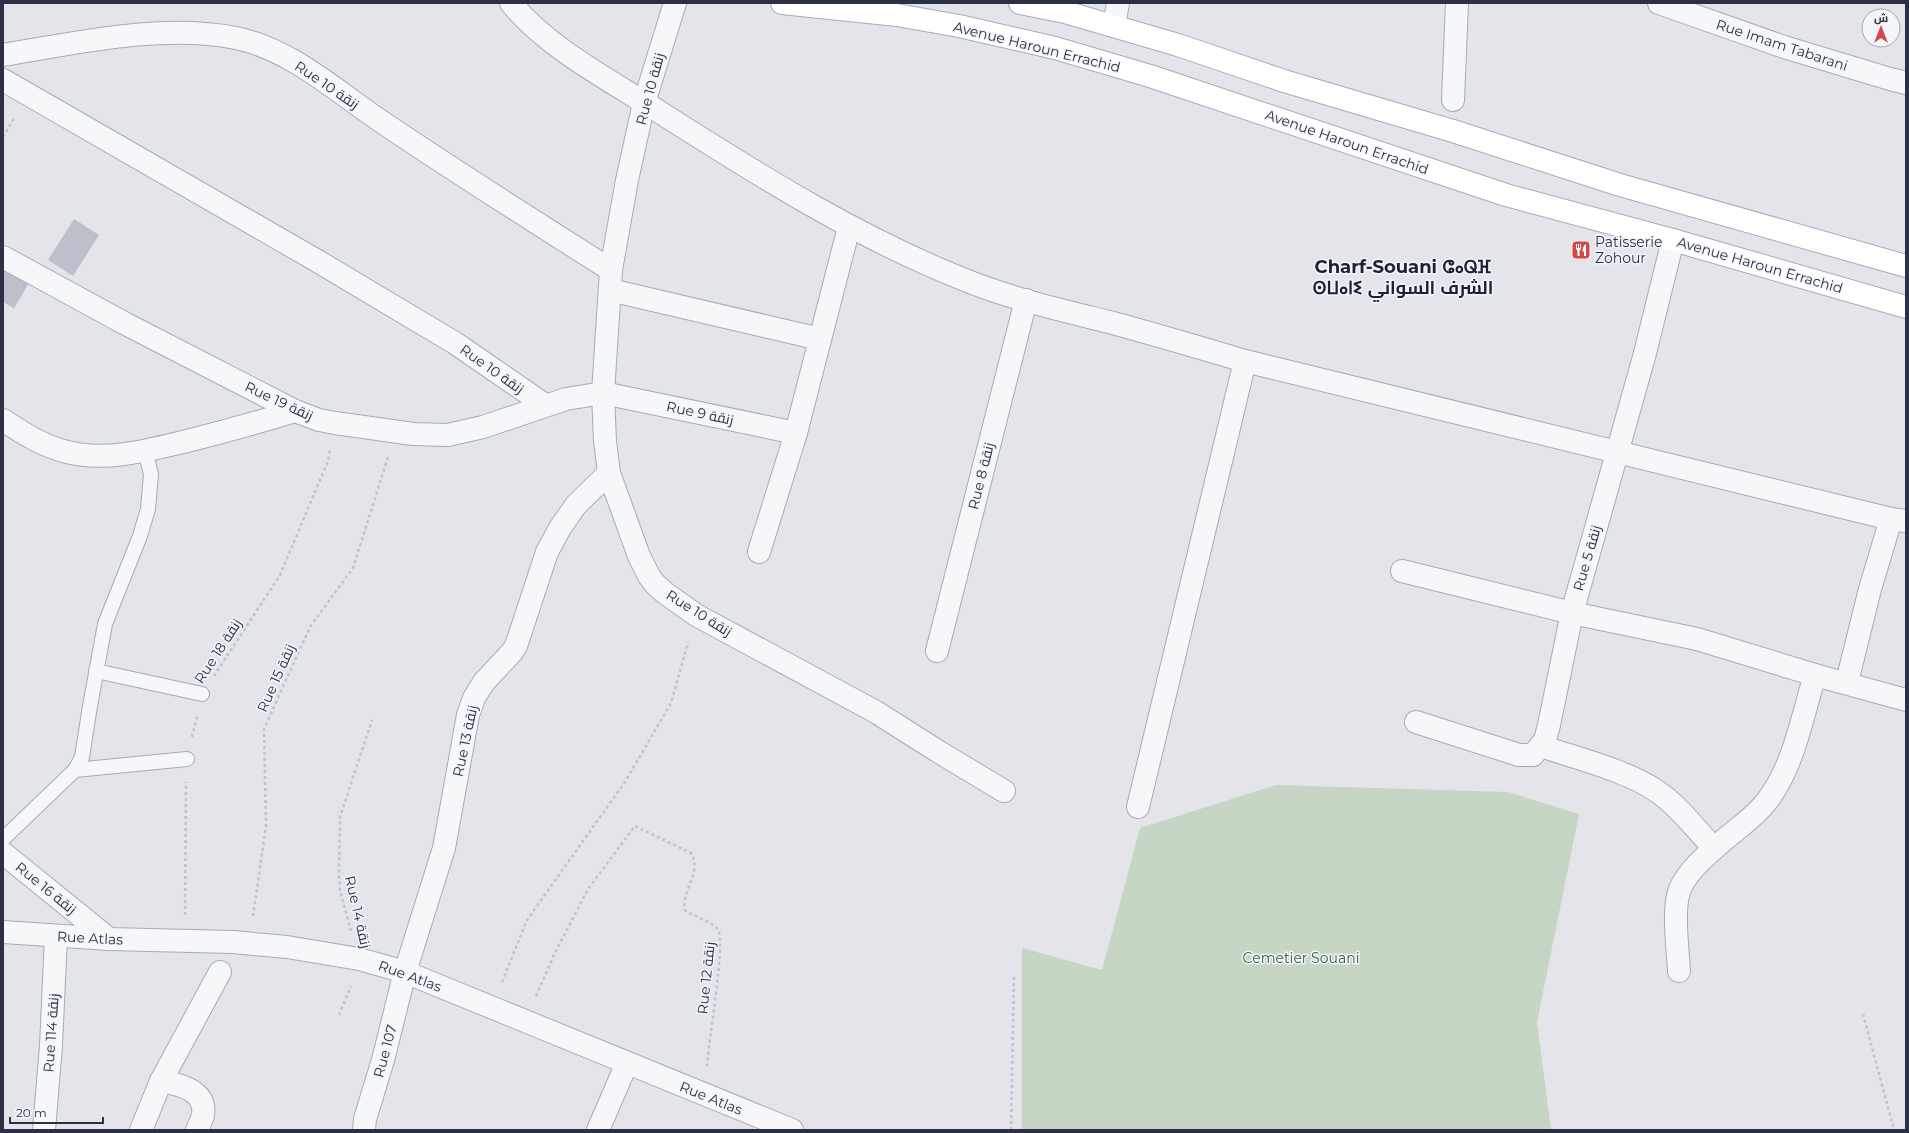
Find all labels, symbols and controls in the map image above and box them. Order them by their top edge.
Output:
north arrow [1861,8,1901,48]
text: ش [1874,11,1888,25]
street label: Rue Imam Tabarani [1714,15,1850,75]
street label: Avenue Haroun Errachid [952,18,1122,76]
street label: Rue 10 زنقة [632,51,668,127]
street label: Rue 10 زنقة [291,57,363,113]
street label: Avenue Haroun Errachid [1263,106,1431,178]
place label: Patisserie Zohour [1595,233,1662,267]
street label: Avenue Haroun Errachid [1675,233,1845,297]
restaurant icon: Patisserie Zohour [1570,239,1592,261]
district label: Charf-Souani ⵛⴰⵕⴼ ⵙⵡⴰⵏⵉ الشرف السواني [1313,256,1493,303]
street label: Rue 10 زنقة [456,340,528,398]
street label: Rue 19 زنقة [242,377,316,425]
street label: Rue 9 زنقة [665,397,735,429]
street label: Rue 8 زنقة [964,440,998,512]
street label: Rue 5 زنقة [1569,523,1605,593]
street label: Rue 10 زنقة [663,586,735,640]
street label: Rue 18 زنقة [190,615,246,687]
street label: Rue 15 زنقة [253,641,299,715]
street label: Rue 13 زنقة [449,704,481,778]
street label: Rue 16 زنقة [12,858,80,918]
street label: Rue 14 زنقة [341,874,375,950]
street label: Rue Atlas [56,927,124,949]
street label: Rue 12 زنقة [693,941,719,1015]
park label: Cemetier Souani [1243,949,1359,967]
street label: Rue Atlas [376,956,444,996]
street label: Rue 114 زنقة [39,993,63,1073]
street label: Rue 107 [369,1023,401,1079]
street label: Rue Atlas [677,1077,745,1119]
scale bar [10,1099,103,1125]
text: 20 m [16,1105,47,1120]

